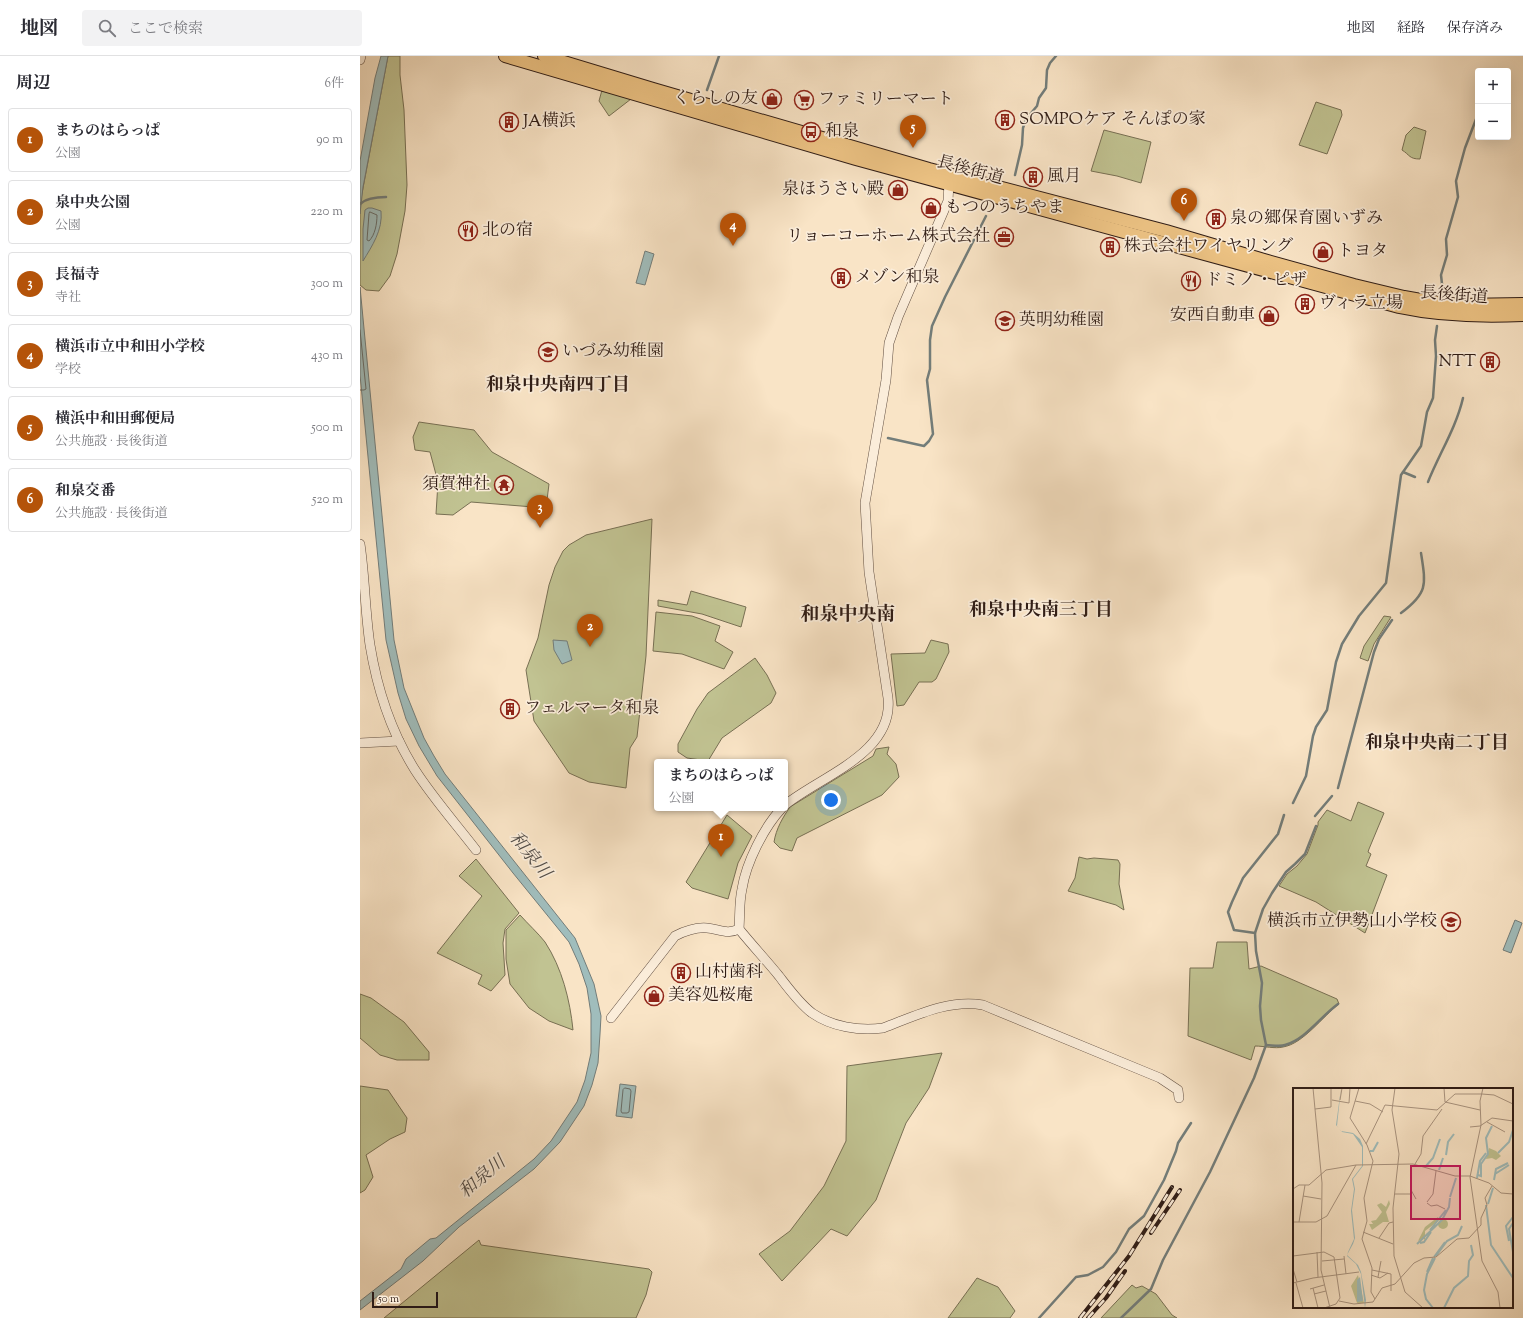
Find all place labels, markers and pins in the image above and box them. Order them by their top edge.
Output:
place label: くらしの友 [673,87,758,111]
shop icon: くらしの友 [761,88,783,110]
place label: ファミリーマート [818,88,954,112]
supermarket icon: ファミリーマート [793,89,815,111]
place label: SOMPOケア そんぽの家 [1019,108,1206,132]
building icon: SOMPOケア そんぽの家 [994,109,1016,131]
place label: JA横浜 [522,110,576,134]
building icon: JA横浜 [498,111,520,133]
pin: 5 [900,115,926,148]
place label: 和泉 [825,120,859,144]
bus stop icon: 和泉 [800,121,822,143]
place label: 風月 [1047,165,1081,189]
building icon: 風月 [1022,166,1044,188]
place label: 泉ほうさい殿 [782,178,884,202]
shop icon: 泉ほうさい殿 [887,179,909,201]
pin: 6 [1171,188,1197,221]
place label: もつのうちやま [945,196,1064,220]
shop icon: もつのうちやま [920,197,942,219]
place label: 泉の郷保育園いずみ [1230,207,1383,231]
building icon: 泉の郷保育園いずみ [1205,208,1227,230]
pin: 4 [720,213,746,246]
place label: 北の宿 [482,219,533,243]
restaurant icon: 北の宿 [457,220,479,242]
place label: リョーコーホーム株式会社 [787,225,990,249]
office icon: リョーコーホーム株式会社 [993,226,1015,248]
place label: 株式会社ワイヤリング [1124,235,1293,259]
building icon: 株式会社ワイヤリング [1099,236,1121,258]
place label: トヨタ [1337,240,1388,264]
shop icon: トヨタ [1312,241,1334,263]
place label: メゾン和泉 [855,266,940,290]
building icon: メゾン和泉 [830,267,852,289]
place label: ドミノ・ピザ [1205,269,1307,293]
restaurant icon: ドミノ・ピザ [1180,270,1202,292]
place label: ヴィラ立場 [1319,292,1403,316]
building icon: ヴィラ立場 [1294,293,1316,315]
place label: 安西自動車 [1170,304,1255,328]
shop icon: 安西自動車 [1258,305,1280,327]
place label: 英明幼稚園 [1019,309,1104,333]
school or university icon: 英明幼稚園 [994,310,1016,332]
place label: いづみ幼稚園 [562,340,664,364]
school or university icon: いづみ幼稚園 [537,341,559,363]
place label: NTT [1439,350,1476,374]
building icon: NTT [1479,351,1501,373]
place label: 須賀神社 [422,473,490,497]
temple icon: 須賀神社 [493,474,515,496]
pin: 3 [527,495,553,528]
pin: 2 [577,614,603,647]
place label: フェルマータ和泉 [524,697,659,721]
building icon: フェルマータ和泉 [499,698,521,720]
pin: 1 [708,824,734,857]
place label: 横浜市立伊勢山小学校 [1267,910,1437,934]
school or university icon: 横浜市立伊勢山小学校 [1440,911,1462,933]
place label: 山村歯科 [695,961,763,985]
building icon: 山村歯科 [670,962,692,984]
place label: 美容処桜庵 [668,984,753,1008]
shop icon: 美容処桜庵 [643,985,665,1007]

